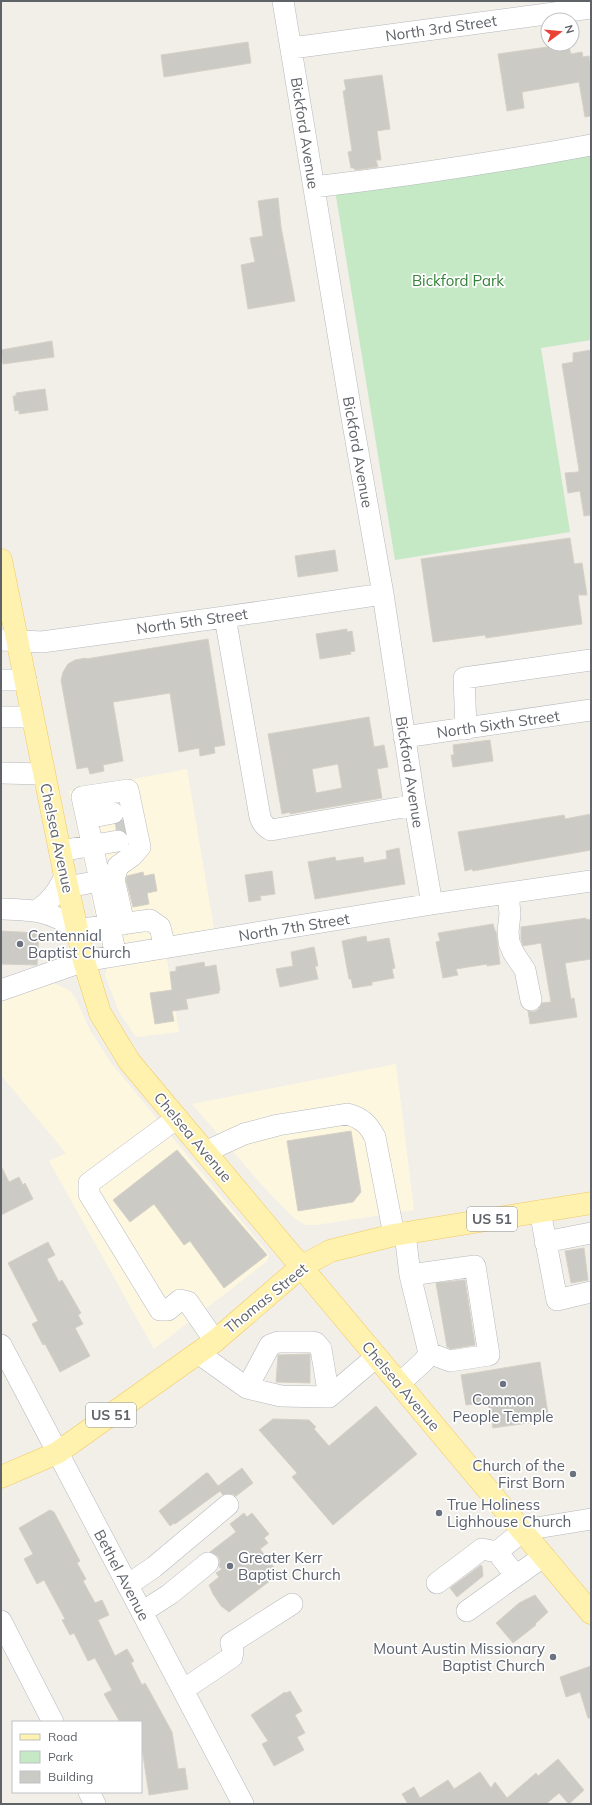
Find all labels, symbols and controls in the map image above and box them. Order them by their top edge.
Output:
street label: North 3rd Street [384,11,498,45]
north arrow [540,12,580,52]
text: N [562,23,577,35]
street label: Bickford Avenue [287,76,323,190]
park label: Bickford Park [412,271,504,290]
street label: Bickford Avenue [339,395,377,509]
street label: North 5th Street [135,604,249,638]
street label: North Sixth Street [435,706,561,742]
street label: Bickford Avenue [392,715,428,829]
street label: Chelsea Avenue [36,781,78,895]
street label: North 7th Street [237,909,351,945]
place label: Centennial Baptist Church [28,926,131,962]
marker: Centennial Baptist Church [15,939,25,949]
street label: Chelsea Avenue [150,1088,236,1186]
road number: US 51 [467,1207,517,1231]
street label: Thomas Street [221,1259,311,1337]
street label: Chelsea Avenue [358,1337,444,1435]
marker: Common People Temple [498,1379,508,1389]
place label: Common People Temple [453,1390,553,1426]
road number: US 51 [86,1403,136,1427]
place label: Church of the First Born [472,1456,565,1492]
marker: Church of the First Born [568,1469,578,1479]
place label: True Holiness Lighhouse Church [447,1495,571,1531]
marker: True Holiness Lighhouse Church [434,1508,444,1518]
street label: Bethel Avenue [90,1526,154,1624]
place label: Greater Kerr Baptist Church [238,1548,341,1584]
marker: Greater Kerr Baptist Church [225,1561,235,1571]
place label: Mount Austin Missionary Baptist Church [373,1639,545,1675]
marker: Mount Austin Missionary Baptist Church [548,1652,558,1662]
legend [12,1721,142,1793]
text: Road [48,1729,77,1744]
text: Park [48,1749,74,1764]
text: Building [48,1769,93,1784]

